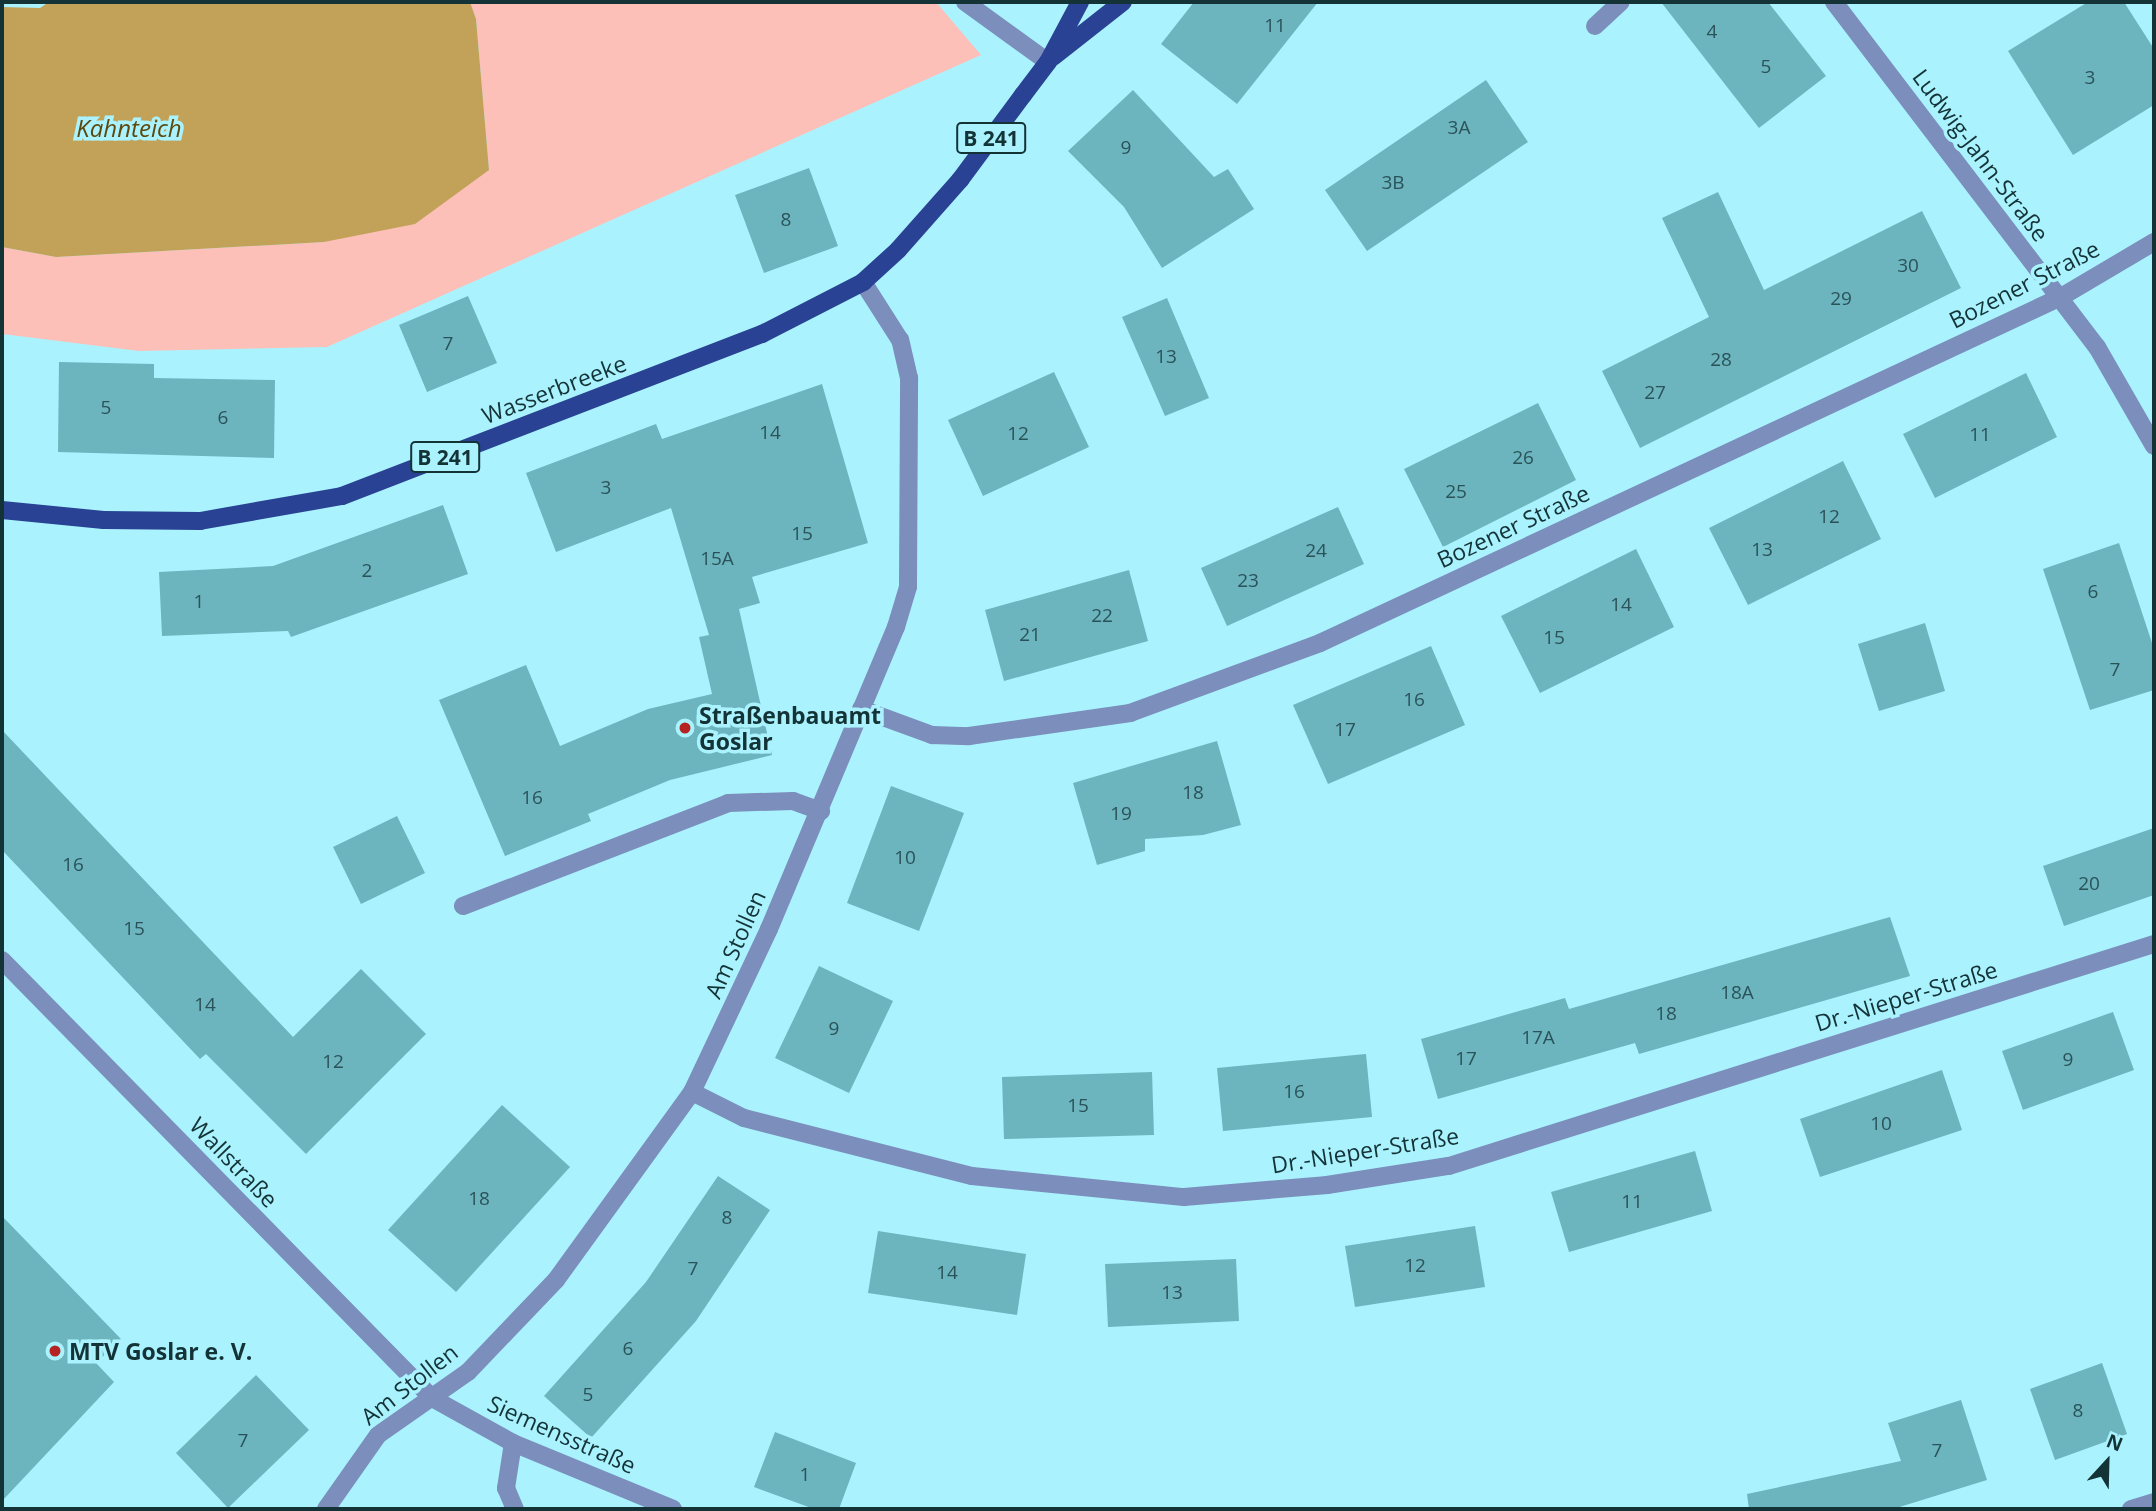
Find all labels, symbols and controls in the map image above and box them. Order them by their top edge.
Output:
house number: 11 [1264,15,1286,37]
house number: 4 [1707,21,1717,43]
house number: 5 [1761,56,1771,78]
street label: Ludwig-Jahn-Straße [1907,63,2055,247]
house number: 3 [2085,67,2095,89]
water label: Kahnteich [76,114,182,142]
house number: 3A [1448,117,1470,139]
road number: B 241 [956,120,1026,156]
house number: 9 [1121,137,1131,159]
house number: 3B [1381,172,1405,194]
house number: 8 [781,209,791,231]
street label: Bozener Straße [1944,234,2104,334]
house number: 30 [1897,255,1919,277]
house number: 29 [1830,288,1852,310]
house number: 7 [443,333,453,355]
house number: 13 [1155,346,1177,368]
street label: Wasserbreeke [478,349,630,429]
house number: 28 [1710,349,1732,371]
house number: 27 [1644,382,1666,404]
house number: 5 [101,397,111,419]
house number: 6 [218,407,228,429]
house number: 14 [759,422,781,444]
house number: 12 [1007,423,1029,445]
house number: 11 [1969,424,1991,446]
road number: B 241 [410,440,480,475]
house number: 26 [1512,447,1534,469]
house number: 3 [601,477,611,499]
street label: Bozener Straße [1432,479,1594,573]
house number: 25 [1445,481,1467,503]
house number: 12 [1818,506,1840,528]
house number: 15 [791,523,813,545]
house number: 13 [1751,539,1773,561]
house number: 24 [1305,540,1327,562]
house number: 15A [700,548,734,570]
house number: 2 [362,560,372,582]
house number: 23 [1237,570,1259,592]
house number: 6 [2088,581,2098,603]
house number: 1 [194,591,204,613]
house number: 14 [1610,594,1632,616]
house number: 22 [1091,605,1113,627]
house number: 21 [1019,624,1041,646]
house number: 15 [1543,627,1565,649]
house number: 7 [2110,659,2120,681]
house number: 16 [1403,689,1425,711]
place label: Straßenbauamt Goslar [699,701,881,755]
house number: 17 [1334,719,1356,741]
marker: Straßenbauamt Goslar [677,720,693,736]
house number: 18 [1182,782,1204,804]
house number: 16 [521,787,543,809]
house number: 19 [1110,803,1132,825]
house number: 10 [894,847,916,869]
house number: 16 [62,854,84,876]
house number: 20 [2078,873,2100,895]
street label: Am Stollen [699,886,771,1002]
house number: 15 [123,918,145,940]
street label: Dr.-Nieper-Straße [1811,955,2001,1037]
house number: 18A [1720,982,1754,1004]
house number: 14 [194,994,216,1016]
house number: 18 [1655,1003,1677,1025]
house number: 9 [829,1018,839,1040]
house number: 17A [1521,1027,1555,1049]
house number: 17 [1455,1048,1477,1070]
house number: 9 [2063,1049,2073,1071]
house number: 12 [322,1051,344,1073]
house number: 16 [1283,1081,1305,1103]
house number: 15 [1067,1095,1089,1117]
street label: Wallstraße [184,1111,284,1213]
house number: 10 [1870,1113,1892,1135]
street label: Dr.-Nieper-Straße [1269,1122,1461,1178]
house number: 18 [468,1188,490,1210]
house number: 11 [1621,1191,1643,1213]
house number: 8 [722,1207,732,1229]
house number: 12 [1404,1255,1426,1277]
house number: 7 [688,1258,698,1280]
house number: 14 [936,1262,958,1284]
house number: 13 [1161,1282,1183,1304]
place label: MTV Goslar e. V. [69,1337,252,1365]
street label: Am Stollen [355,1338,463,1430]
house number: 6 [623,1338,633,1360]
marker: MTV Goslar e. V. [47,1343,63,1359]
house number: 5 [583,1384,593,1406]
street label: Siemensstraße [484,1389,640,1479]
house number: 8 [2073,1400,2083,1422]
north arrow [2072,1427,2142,1497]
text: N [2103,1428,2127,1457]
house number: 7 [238,1430,248,1452]
house number: 7 [1932,1440,1942,1462]
house number: 1 [800,1464,810,1486]

